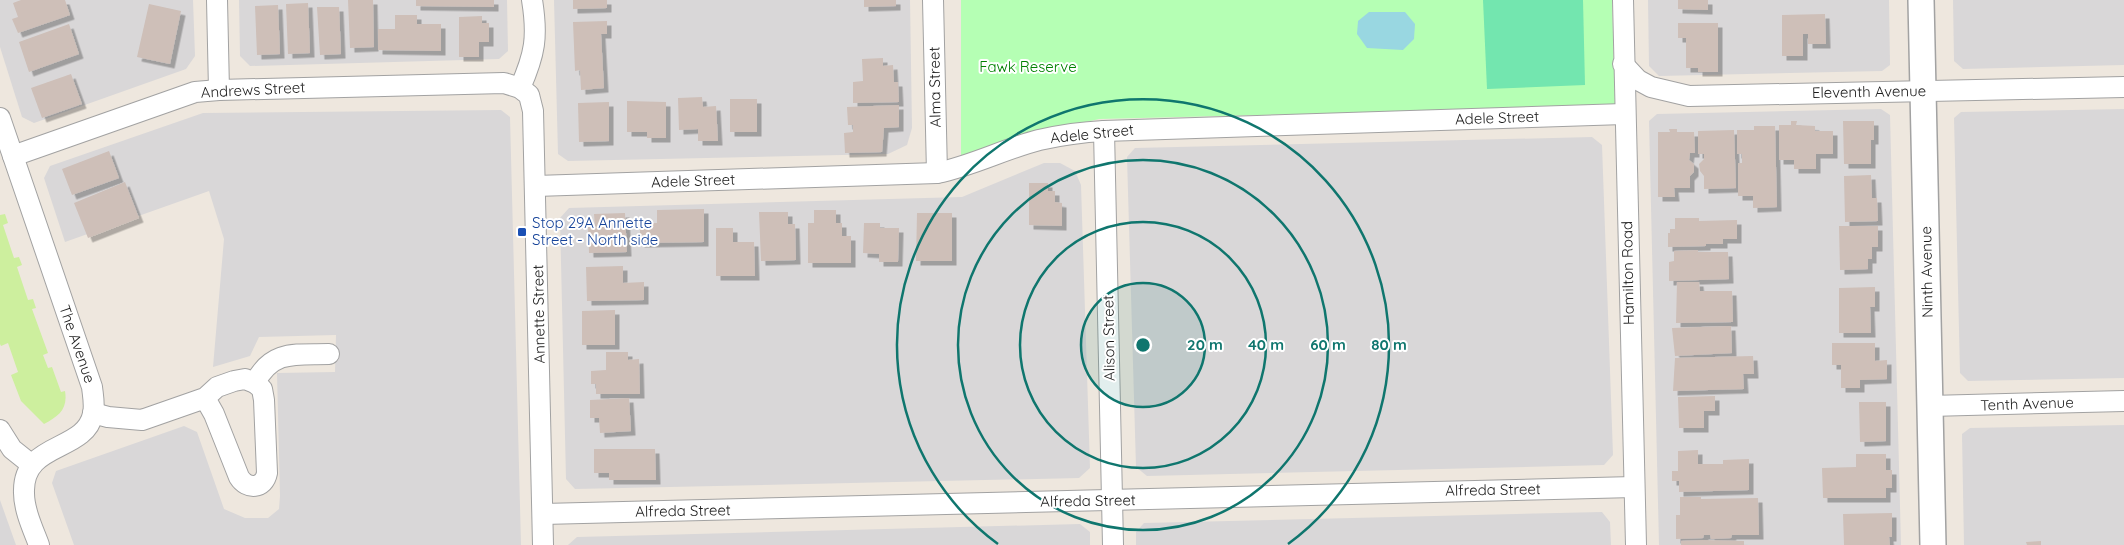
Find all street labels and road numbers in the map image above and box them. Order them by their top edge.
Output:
street label: Alma Street [924,46,945,128]
street label: Andrews Street [200,77,306,102]
street label: Eleventh Avenue [1812,81,1926,102]
street label: Adele Street [1455,107,1539,128]
street label: Adele Street [1049,120,1135,147]
street label: Adele Street [651,170,735,191]
street label: Hamilton Road [1617,221,1638,325]
street label: Ninth Avenue [1916,226,1937,318]
street label: Annette Street [528,264,549,364]
street label: Alison Street [1098,295,1119,381]
street label: The Avenue [55,302,100,385]
street label: Tenth Avenue [1980,392,2074,415]
street label: Alfreda Street [1445,479,1541,500]
street label: Alfreda Street [1040,490,1136,511]
street label: Alfreda Street [635,500,731,521]

